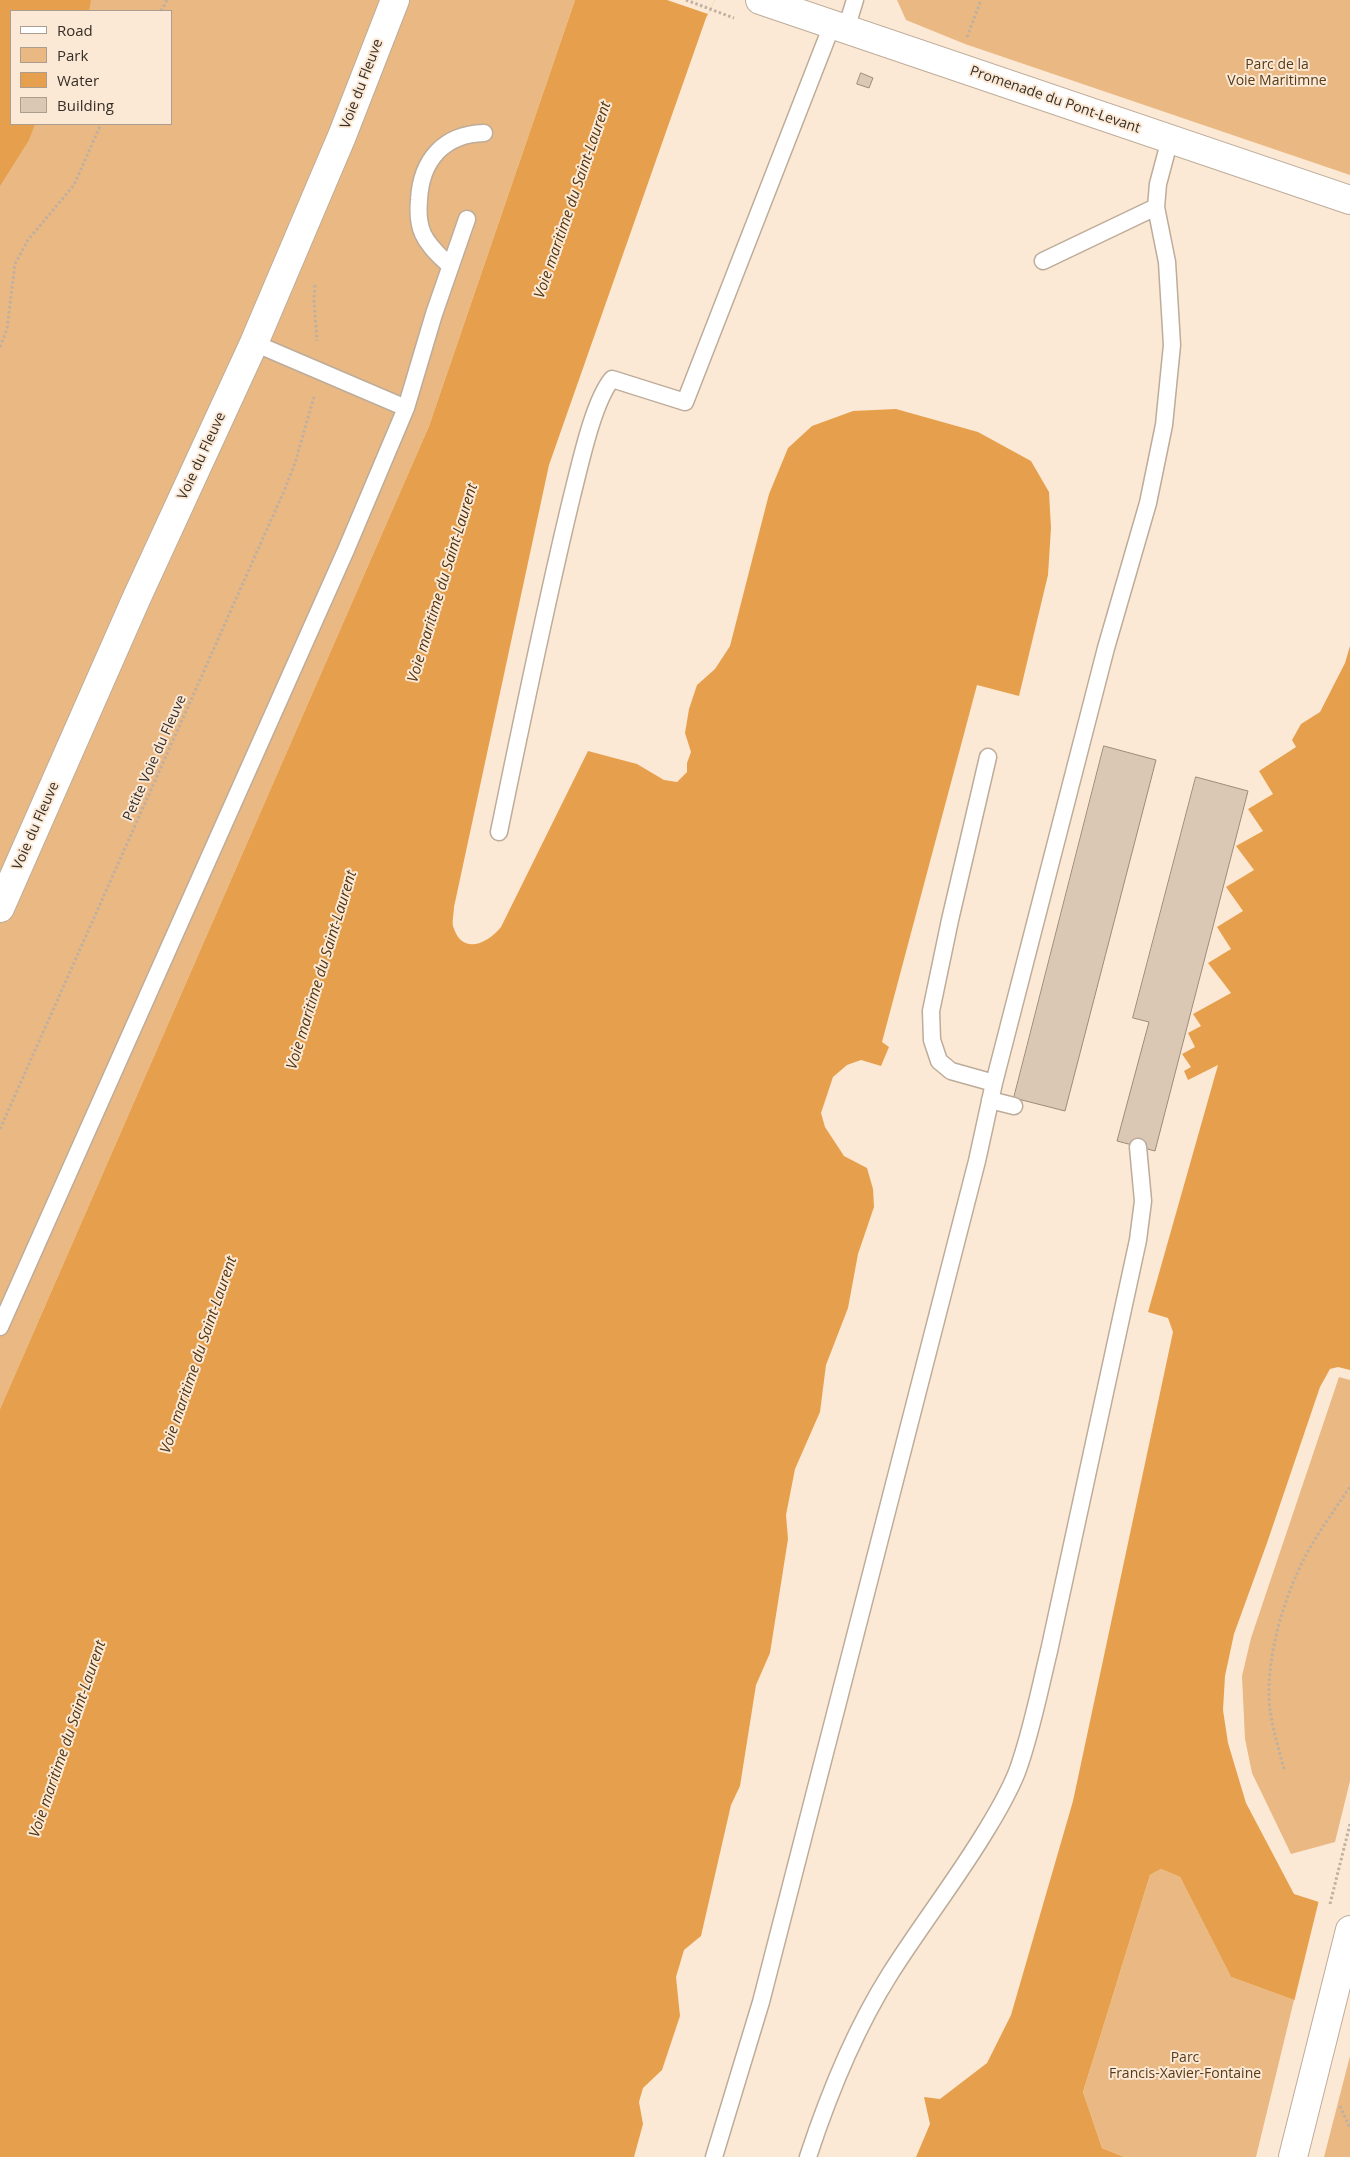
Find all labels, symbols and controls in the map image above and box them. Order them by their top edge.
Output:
legend [10,10,172,125]
text: Road [57,20,93,40]
street label: Voie du Fleuve [337,37,387,131]
text: Park [57,45,88,65]
park label: Parc de la Voie Maritimne [1227,57,1327,90]
street label: Promenade du Pont-Levant [968,63,1142,137]
text: Water [57,70,99,90]
text: Building [57,95,114,115]
water label: Voie maritime du Saint-Laurent [531,99,615,301]
street label: Voie du Fleuve [174,410,230,502]
water label: Voie maritime du Saint-Laurent [404,481,482,685]
street label: Petite Voie du Fleuve [120,692,190,824]
street label: Voie du Fleuve [9,779,63,873]
water label: Voie maritime du Saint-Laurent [283,868,361,1072]
water label: Voie maritime du Saint-Laurent [157,1254,241,1456]
water label: Voie maritime du Saint-Laurent [26,1638,110,1840]
park label: Parc Francis-Xavier-Fontaine [1109,2050,1261,2082]

